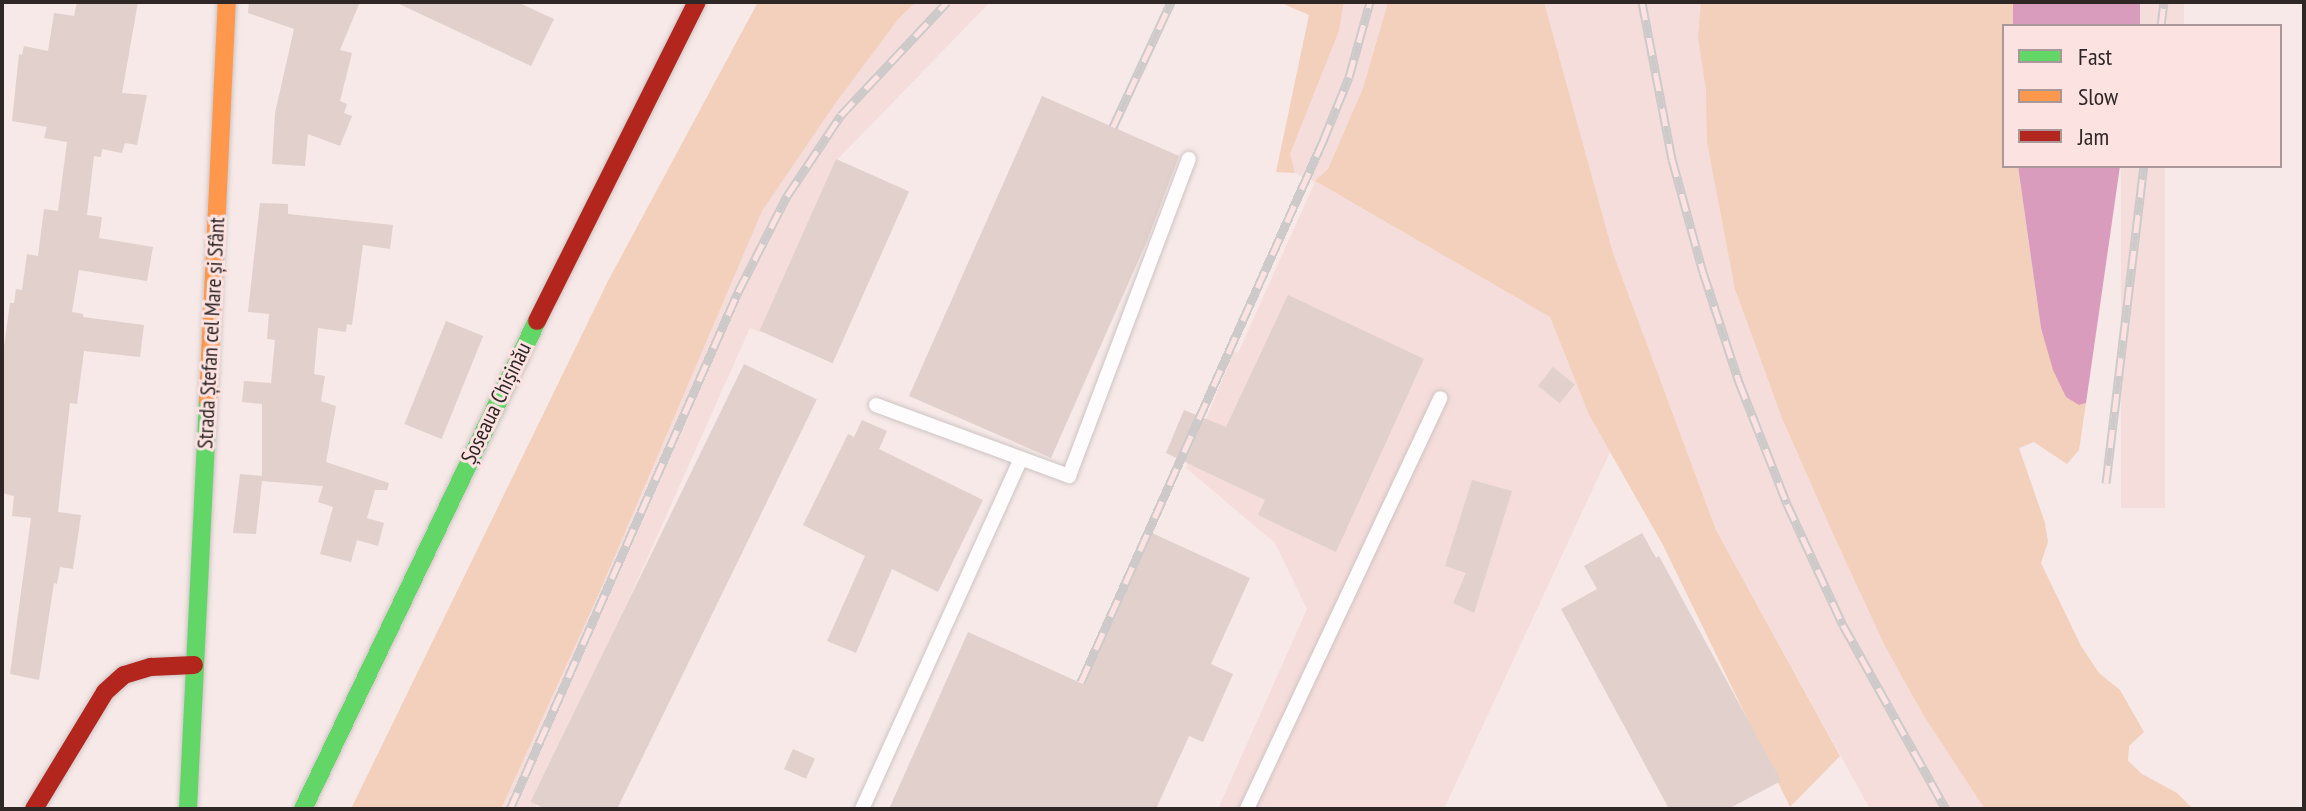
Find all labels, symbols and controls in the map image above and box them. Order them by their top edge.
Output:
legend [2002,24,2282,168]
text: Fast [2078,41,2112,72]
text: Slow [2078,81,2118,112]
text: Jam [2078,121,2109,152]
street label: Strada Ștefan cel Mare și Sfânt [192,217,230,449]
street label: Șoseaua Chișinău [455,338,537,468]

